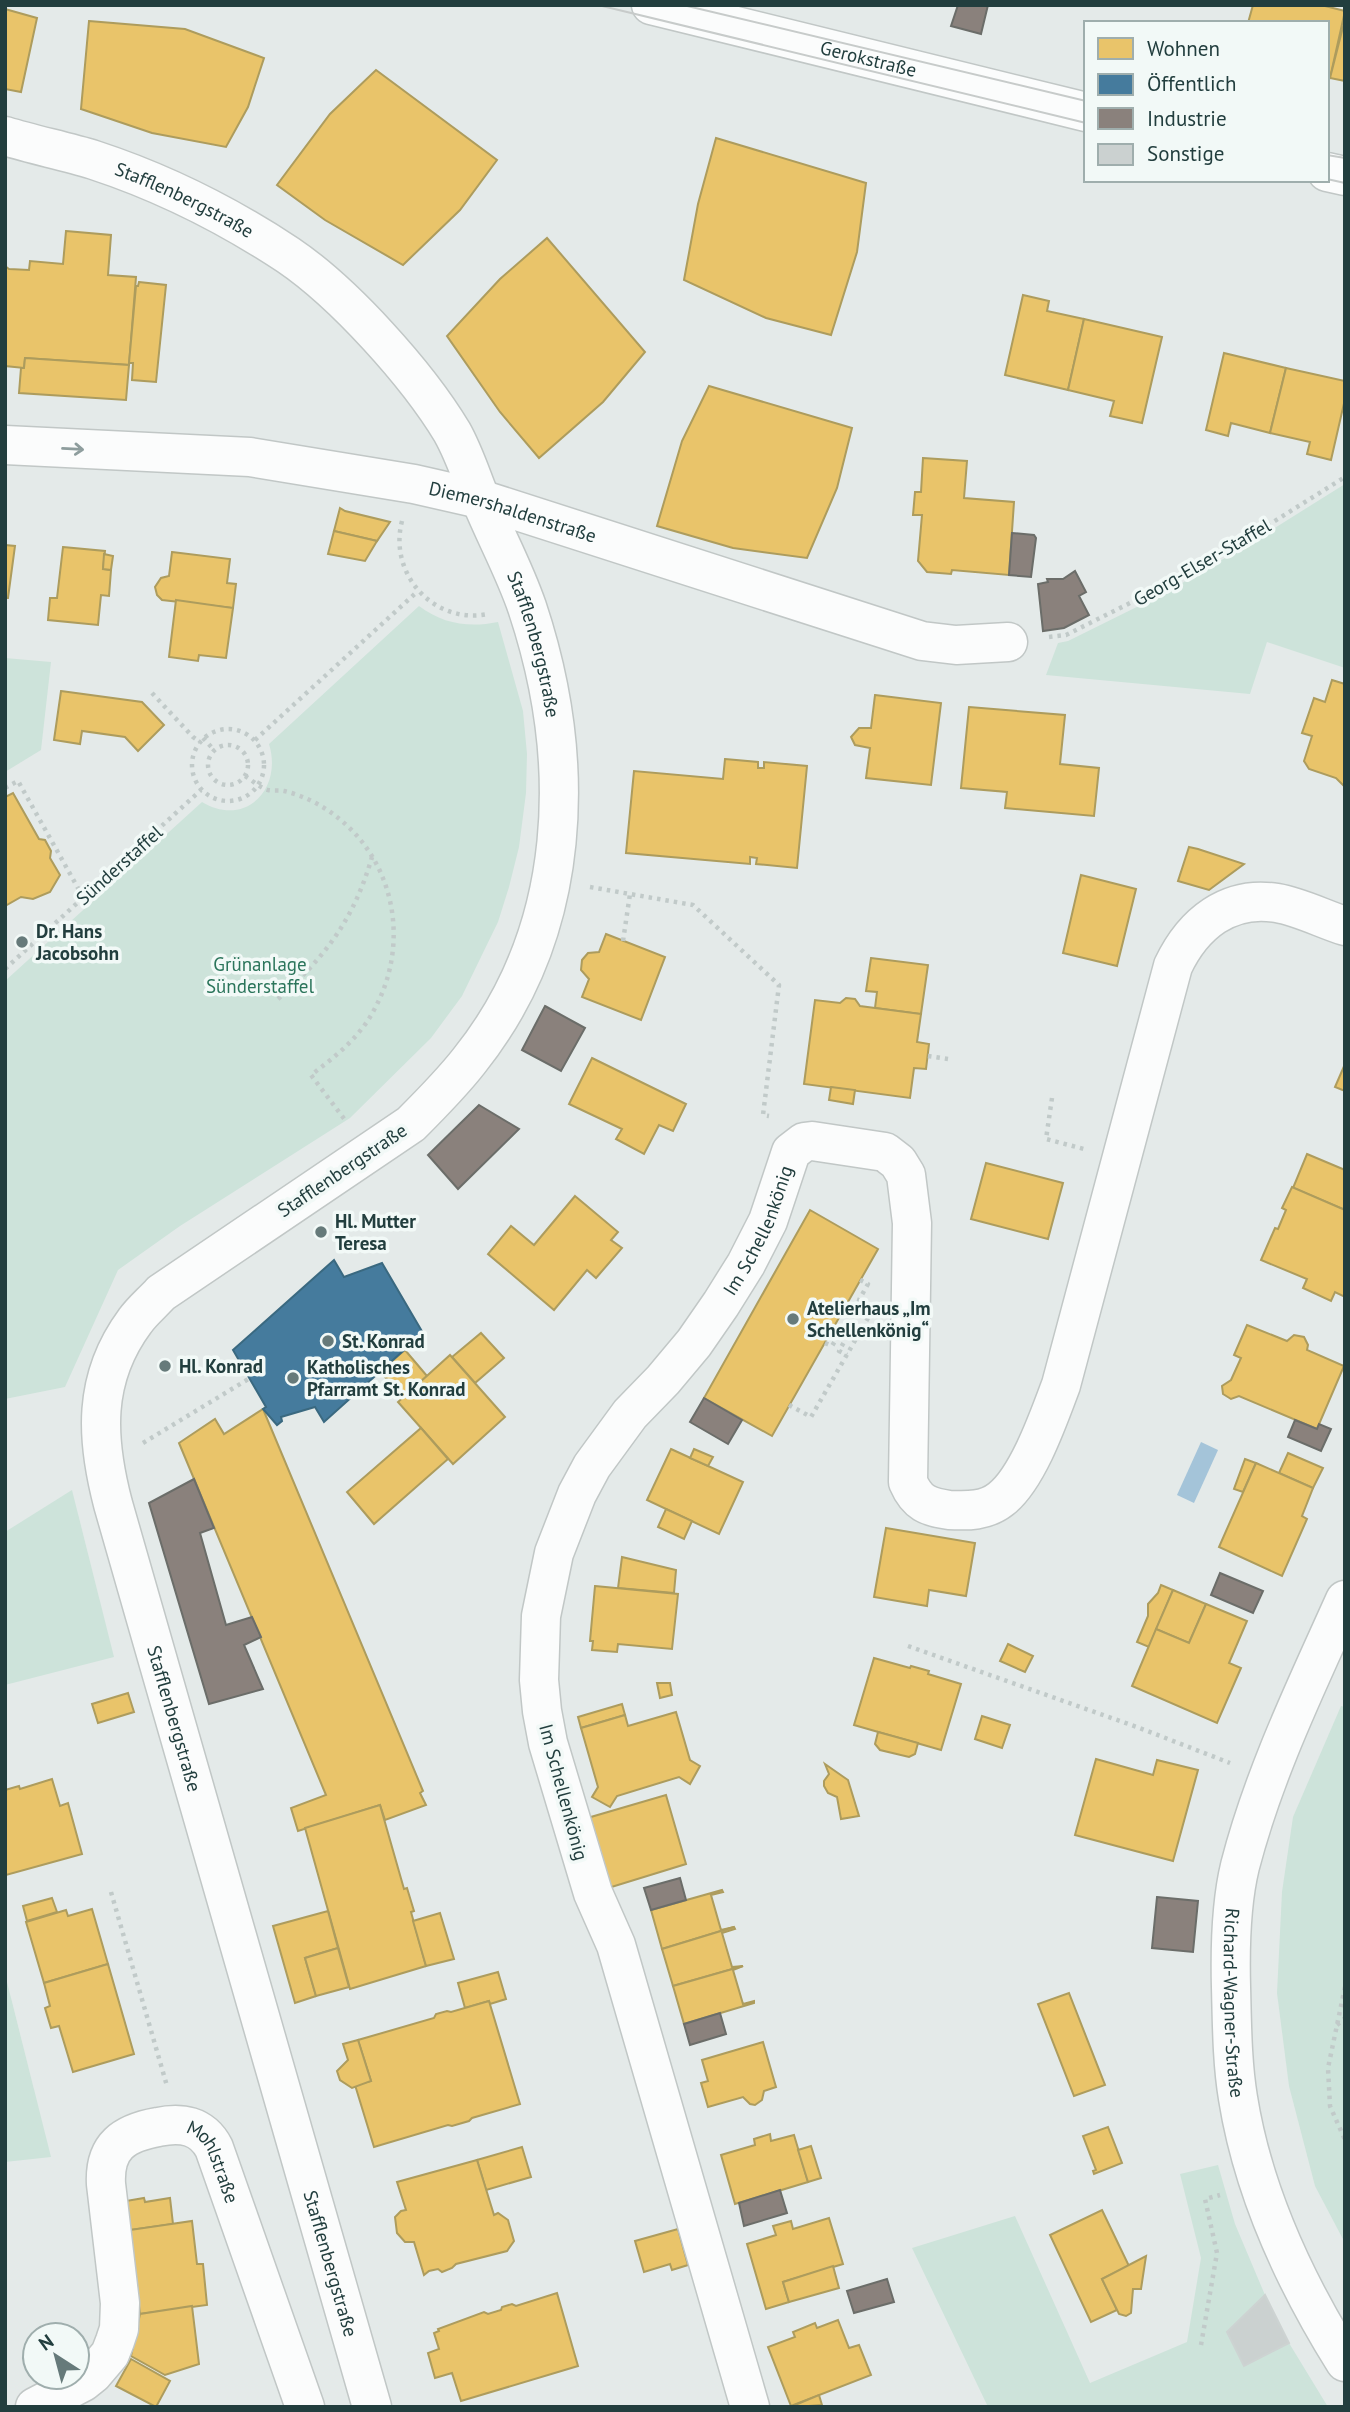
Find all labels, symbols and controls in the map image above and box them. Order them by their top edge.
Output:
legend [1084,21,1329,182]
street label: Gerokstraße [818,35,919,82]
text: Wohnen [1147,35,1220,62]
text: Öffentlich [1147,70,1237,97]
text: Industrie [1147,105,1227,132]
text: Sonstige [1147,140,1224,167]
street label: Stafflenbergstraße [112,156,258,243]
one-way arrow [62,442,85,455]
street label: Diemershaldenstraße [427,476,600,548]
street label: Georg-Elser-Staffel [1129,513,1275,611]
street label: Stafflenbergstraße [502,567,565,719]
street label: Sünderstaffel [71,820,168,910]
place label: Dr. Hans Jacobsohn [35,919,119,965]
marker: Dr. Hans Jacobsohn [14,934,30,950]
park label: Grünanlage Sünderstaffel [206,952,314,998]
street label: Stafflenbergstraße [273,1118,411,1222]
street label: Im Schellenkönig [717,1162,798,1300]
place label: Hl. Mutter Teresa [335,1209,416,1255]
marker: Hl. Mutter Teresa [313,1224,329,1240]
place label: Atelierhaus „Im Schellenkönig“ [807,1296,931,1342]
marker: Atelierhaus „Im Schellenkönig“ [785,1311,801,1327]
place label: St. Konrad [342,1329,425,1353]
marker: St. Konrad [320,1333,336,1349]
place label: Hl. Konrad [179,1354,263,1378]
place label: Katholisches Pfarramt St. Konrad [307,1355,466,1401]
marker: Hl. Konrad [157,1358,173,1374]
marker: Katholisches Pfarramt St. Konrad [285,1370,301,1386]
street label: Stafflenbergstraße [142,1643,207,1794]
street label: Im Schellenkönig [534,1721,594,1863]
street label: Richard-Wagner-Straße [1219,1907,1250,2099]
street label: Mohlstraße [183,2115,244,2206]
street label: Stafflenbergstraße [298,2188,363,2339]
north arrow [21,2321,91,2391]
text: N [34,2329,58,2356]

